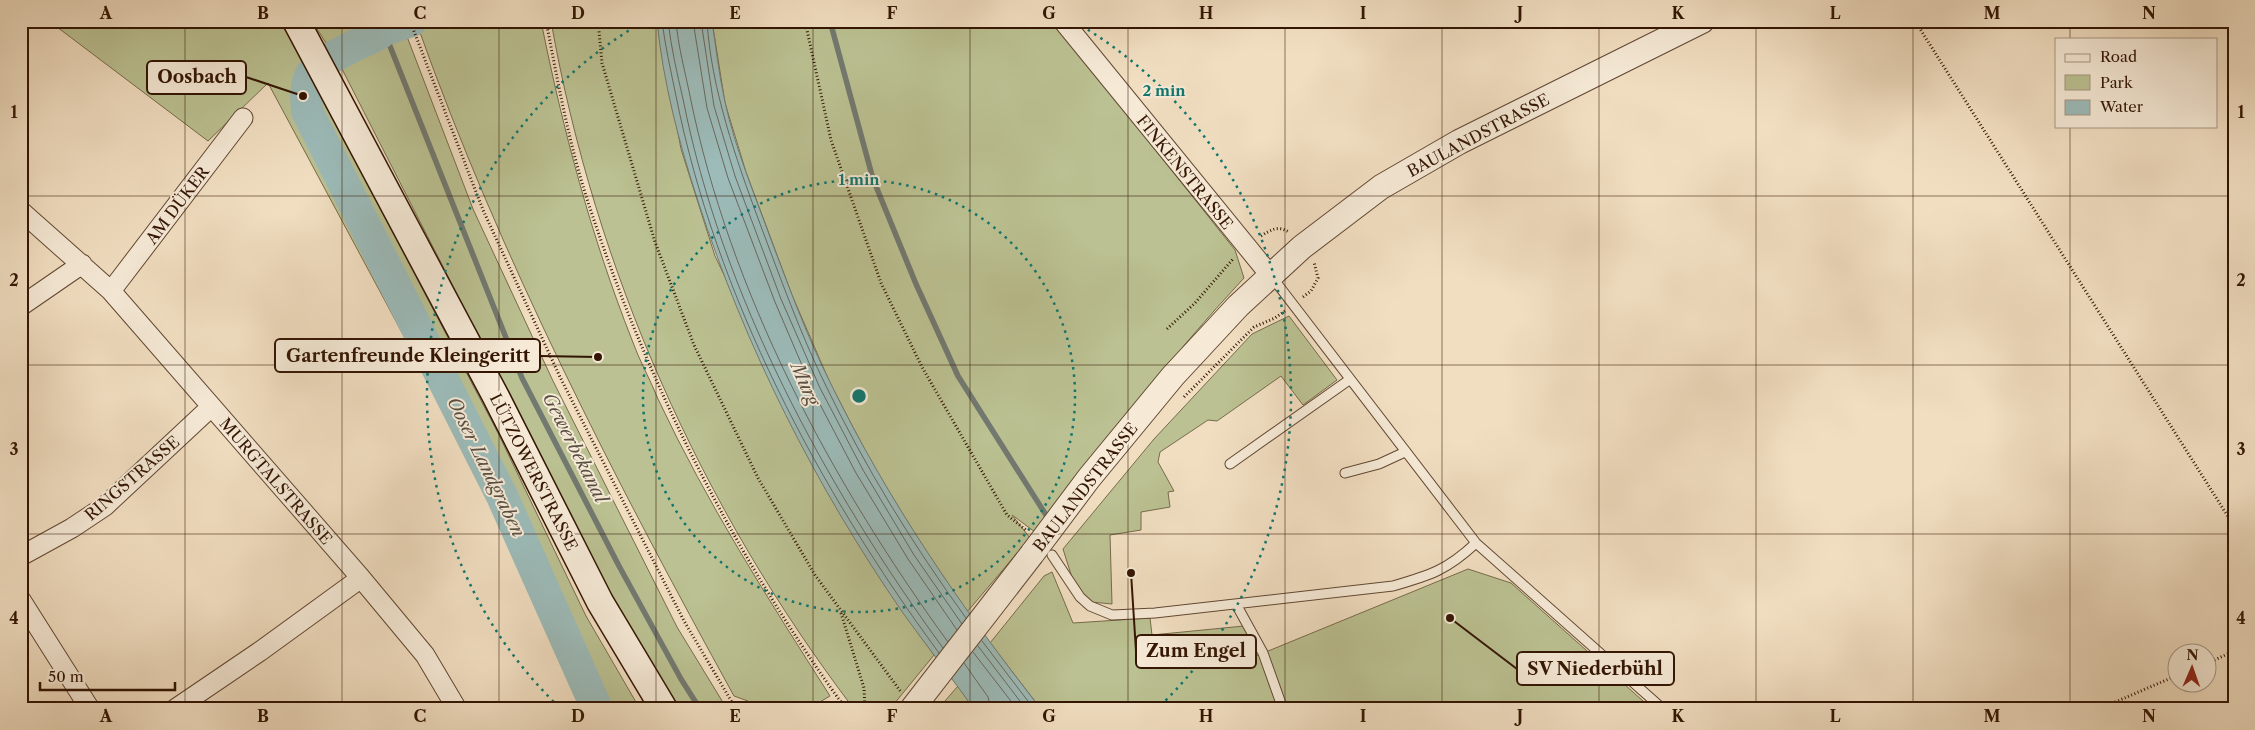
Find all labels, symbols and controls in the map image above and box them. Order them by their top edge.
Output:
text: A [99,3,113,23]
text: B [257,3,269,23]
text: C [414,3,426,23]
text: D [571,3,585,23]
text: E [729,3,741,23]
text: F [887,3,898,23]
text: G [1042,3,1056,23]
text: H [1199,3,1213,23]
text: I [1360,3,1367,23]
text: J [1514,3,1523,23]
text: K [1672,3,1686,23]
text: L [1829,3,1841,23]
text: M [1984,3,2001,23]
text: N [2142,3,2156,23]
legend [2055,38,2218,128]
text: Road [2100,47,2137,66]
callout: Oosbach [147,61,246,94]
text: Oosbach [157,66,237,88]
text: Park [2100,73,2134,92]
text: 2 min [1142,81,1186,100]
street label: BAULANDSTRASSE [1403,89,1553,181]
text: Water [2099,97,2144,116]
text: 1 [10,102,18,122]
text: 1 [2237,102,2245,122]
street label: FINKENSTRASSE [1133,111,1237,233]
street label: AM DÜKER [141,161,214,249]
text: 1 min [838,170,880,189]
text: 2 [9,270,19,290]
text: 2 [2236,270,2246,290]
callout: Gartenfreunde Kleingeritt [275,339,540,372]
text: Gartenfreunde Kleingeritt [286,345,531,367]
water label: Murg [785,357,825,411]
centre of rings [850,387,868,405]
water label: Gewerbekanal [538,389,613,509]
street label: LÜTZOWERSTRASSE [486,390,582,554]
water label: Ooser Landgraben [443,393,529,541]
street label: MURGTALSTRASSE [216,414,336,548]
street label: BAULANDSTRASSE [1028,419,1142,555]
street label: RINGSTRASSE [81,431,183,525]
text: 3 [9,439,19,459]
text: 3 [2236,439,2246,459]
text: 4 [9,608,19,628]
text: 4 [2236,608,2246,628]
callout: Zum Engel [1136,635,1256,668]
text: Zum Engel [1146,640,1246,662]
north arrow [2168,642,2218,692]
text: N [2186,646,2199,664]
callout: SV Niederbühl [1517,652,1674,685]
text: SV Niederbühl [1527,658,1663,680]
scale bar [40,660,175,692]
text: 50 m [48,667,84,686]
text: A [99,706,113,726]
text: B [257,706,269,726]
text: C [414,706,426,726]
text: D [571,706,585,726]
text: E [729,706,741,726]
text: F [887,706,898,726]
text: G [1042,706,1056,726]
text: H [1199,706,1213,726]
text: I [1360,706,1367,726]
text: J [1514,706,1523,726]
text: K [1672,706,1686,726]
text: L [1829,706,1841,726]
text: M [1984,706,2001,726]
text: N [2142,706,2156,726]

